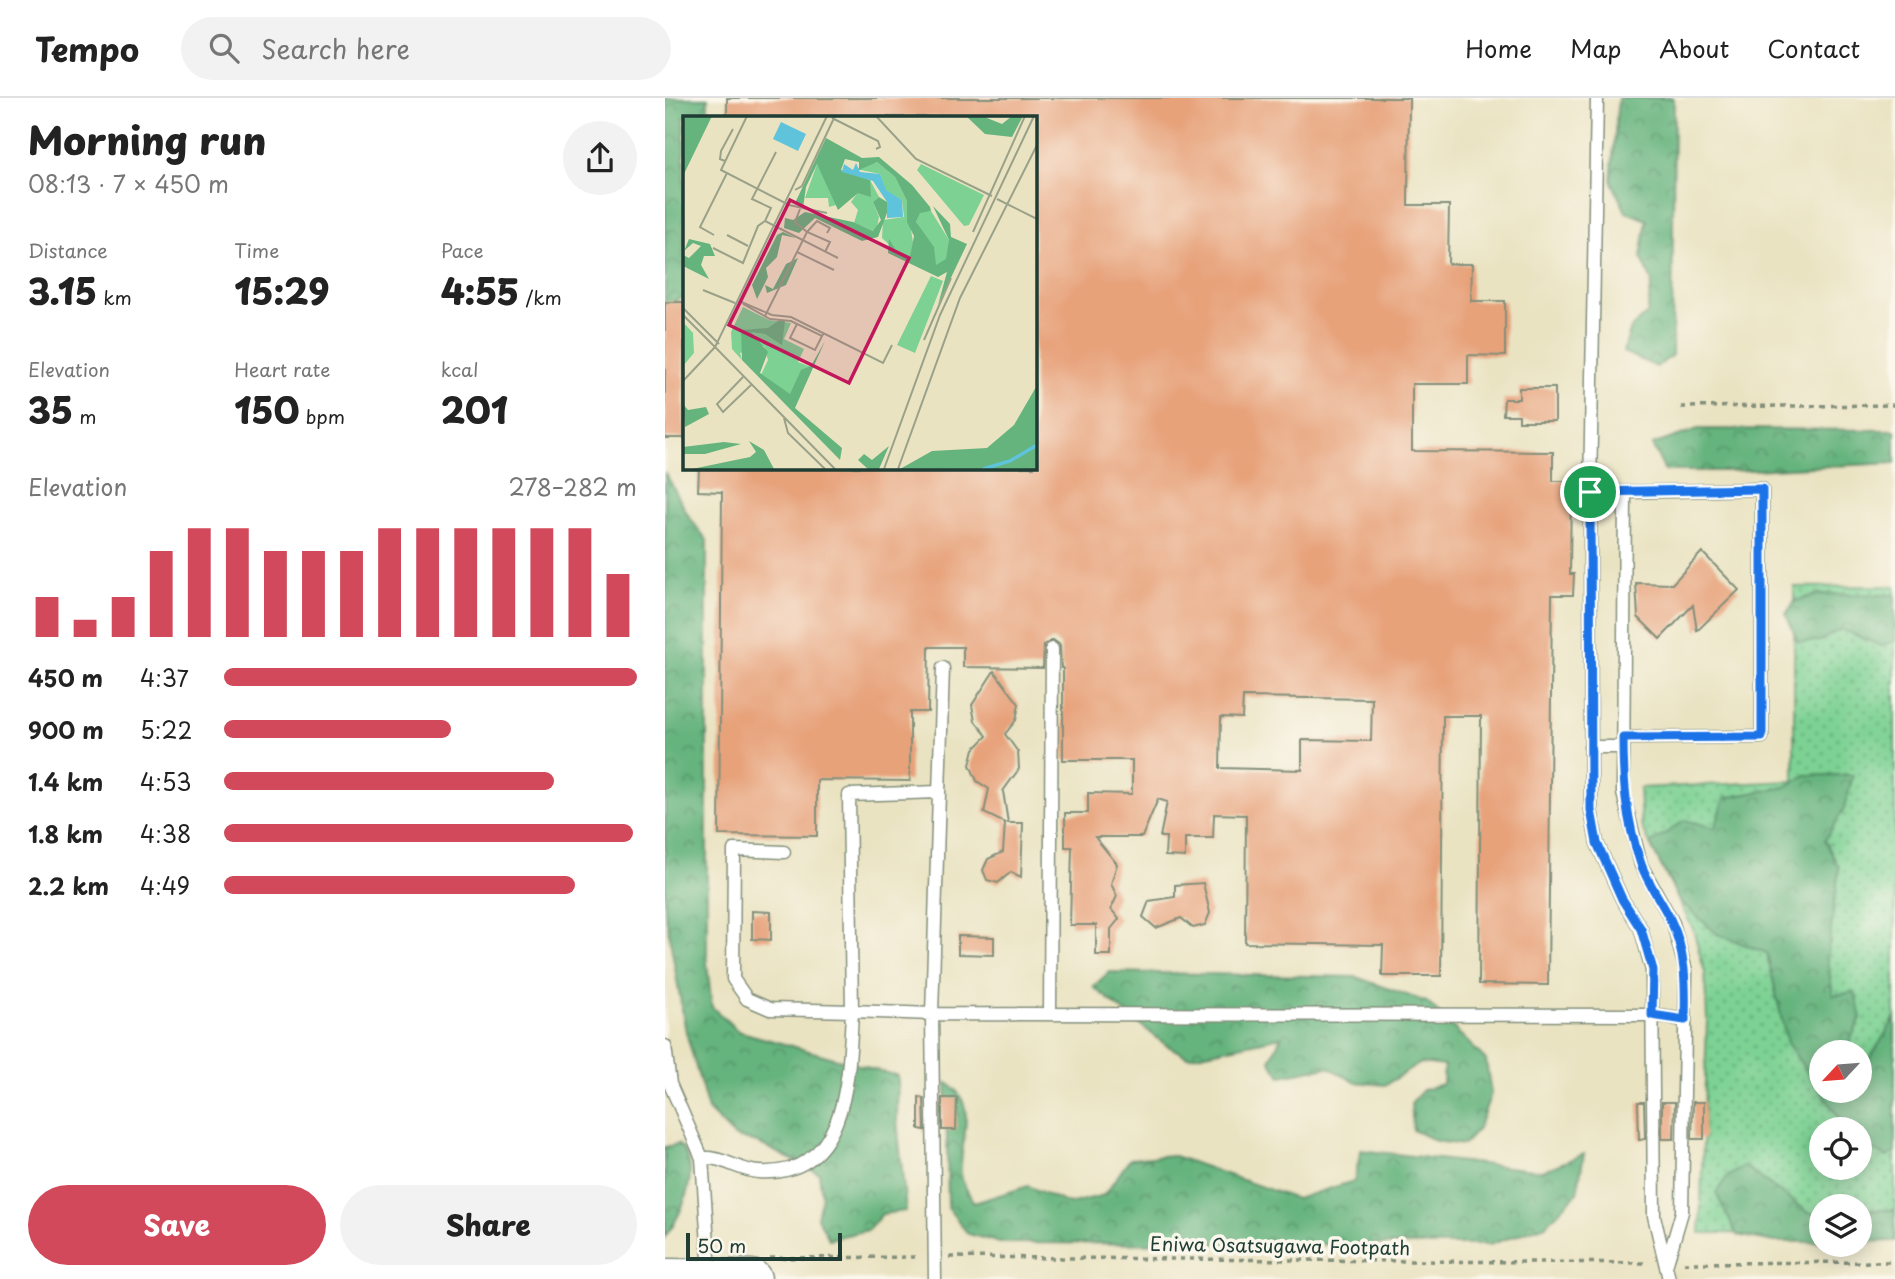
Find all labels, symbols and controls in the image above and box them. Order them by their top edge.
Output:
search box [181,17,671,80]
text: Tempo [35,23,139,73]
icon: search [205,29,243,67]
text: Search here [261,29,410,68]
text: Home [1465,30,1532,66]
text: Map [1570,30,1621,66]
text: About [1659,30,1729,66]
text: Contact [1767,30,1860,66]
text: Morning run [28,111,266,168]
inset map [683,116,1036,469]
button: share [563,121,637,195]
text: 08:13 · 7 × 450 m [28,166,229,201]
text: Distance [28,236,108,264]
text: Time [234,236,279,264]
text: Pace [441,236,484,264]
text: 3.15 [28,264,97,317]
text: 15:29 [234,264,330,317]
text: 4:55 [441,264,519,317]
text: km [97,283,132,311]
text: /km [519,283,562,311]
text: Elevation [28,355,110,383]
text: Heart rate [234,355,330,383]
text: kcal [441,355,479,383]
text: 35 [28,383,73,436]
text: 150 [234,383,300,436]
text: 201 [441,383,508,436]
text: m [73,402,97,430]
text: bpm [300,402,345,430]
pin [1560,462,1620,522]
text: Elevation [28,469,127,504]
text: 278–282 m [509,469,637,504]
icon: arrive [1571,473,1609,511]
text: 450 m [28,660,103,695]
text: 4:37 [140,660,189,695]
text: 900 m [28,712,104,747]
text: 5:22 [140,712,192,747]
text: 1.4 km [28,764,103,799]
text: 4:53 [140,764,191,799]
text: 1.8 km [28,816,103,851]
text: 4:38 [140,816,191,851]
text: 2.2 km [28,868,109,903]
text: 4:49 [140,868,190,903]
north arrow [1809,1040,1873,1102]
map controls [1809,1040,1872,1257]
button: locate [1809,1117,1872,1180]
button: Save [28,1185,326,1265]
button: Share [340,1185,637,1265]
button: layers [1809,1194,1872,1257]
street label: Eniwa Osatsugawa Footpath [1150,1229,1410,1261]
scale bar [686,1230,842,1262]
text: 50 m [697,1231,746,1259]

